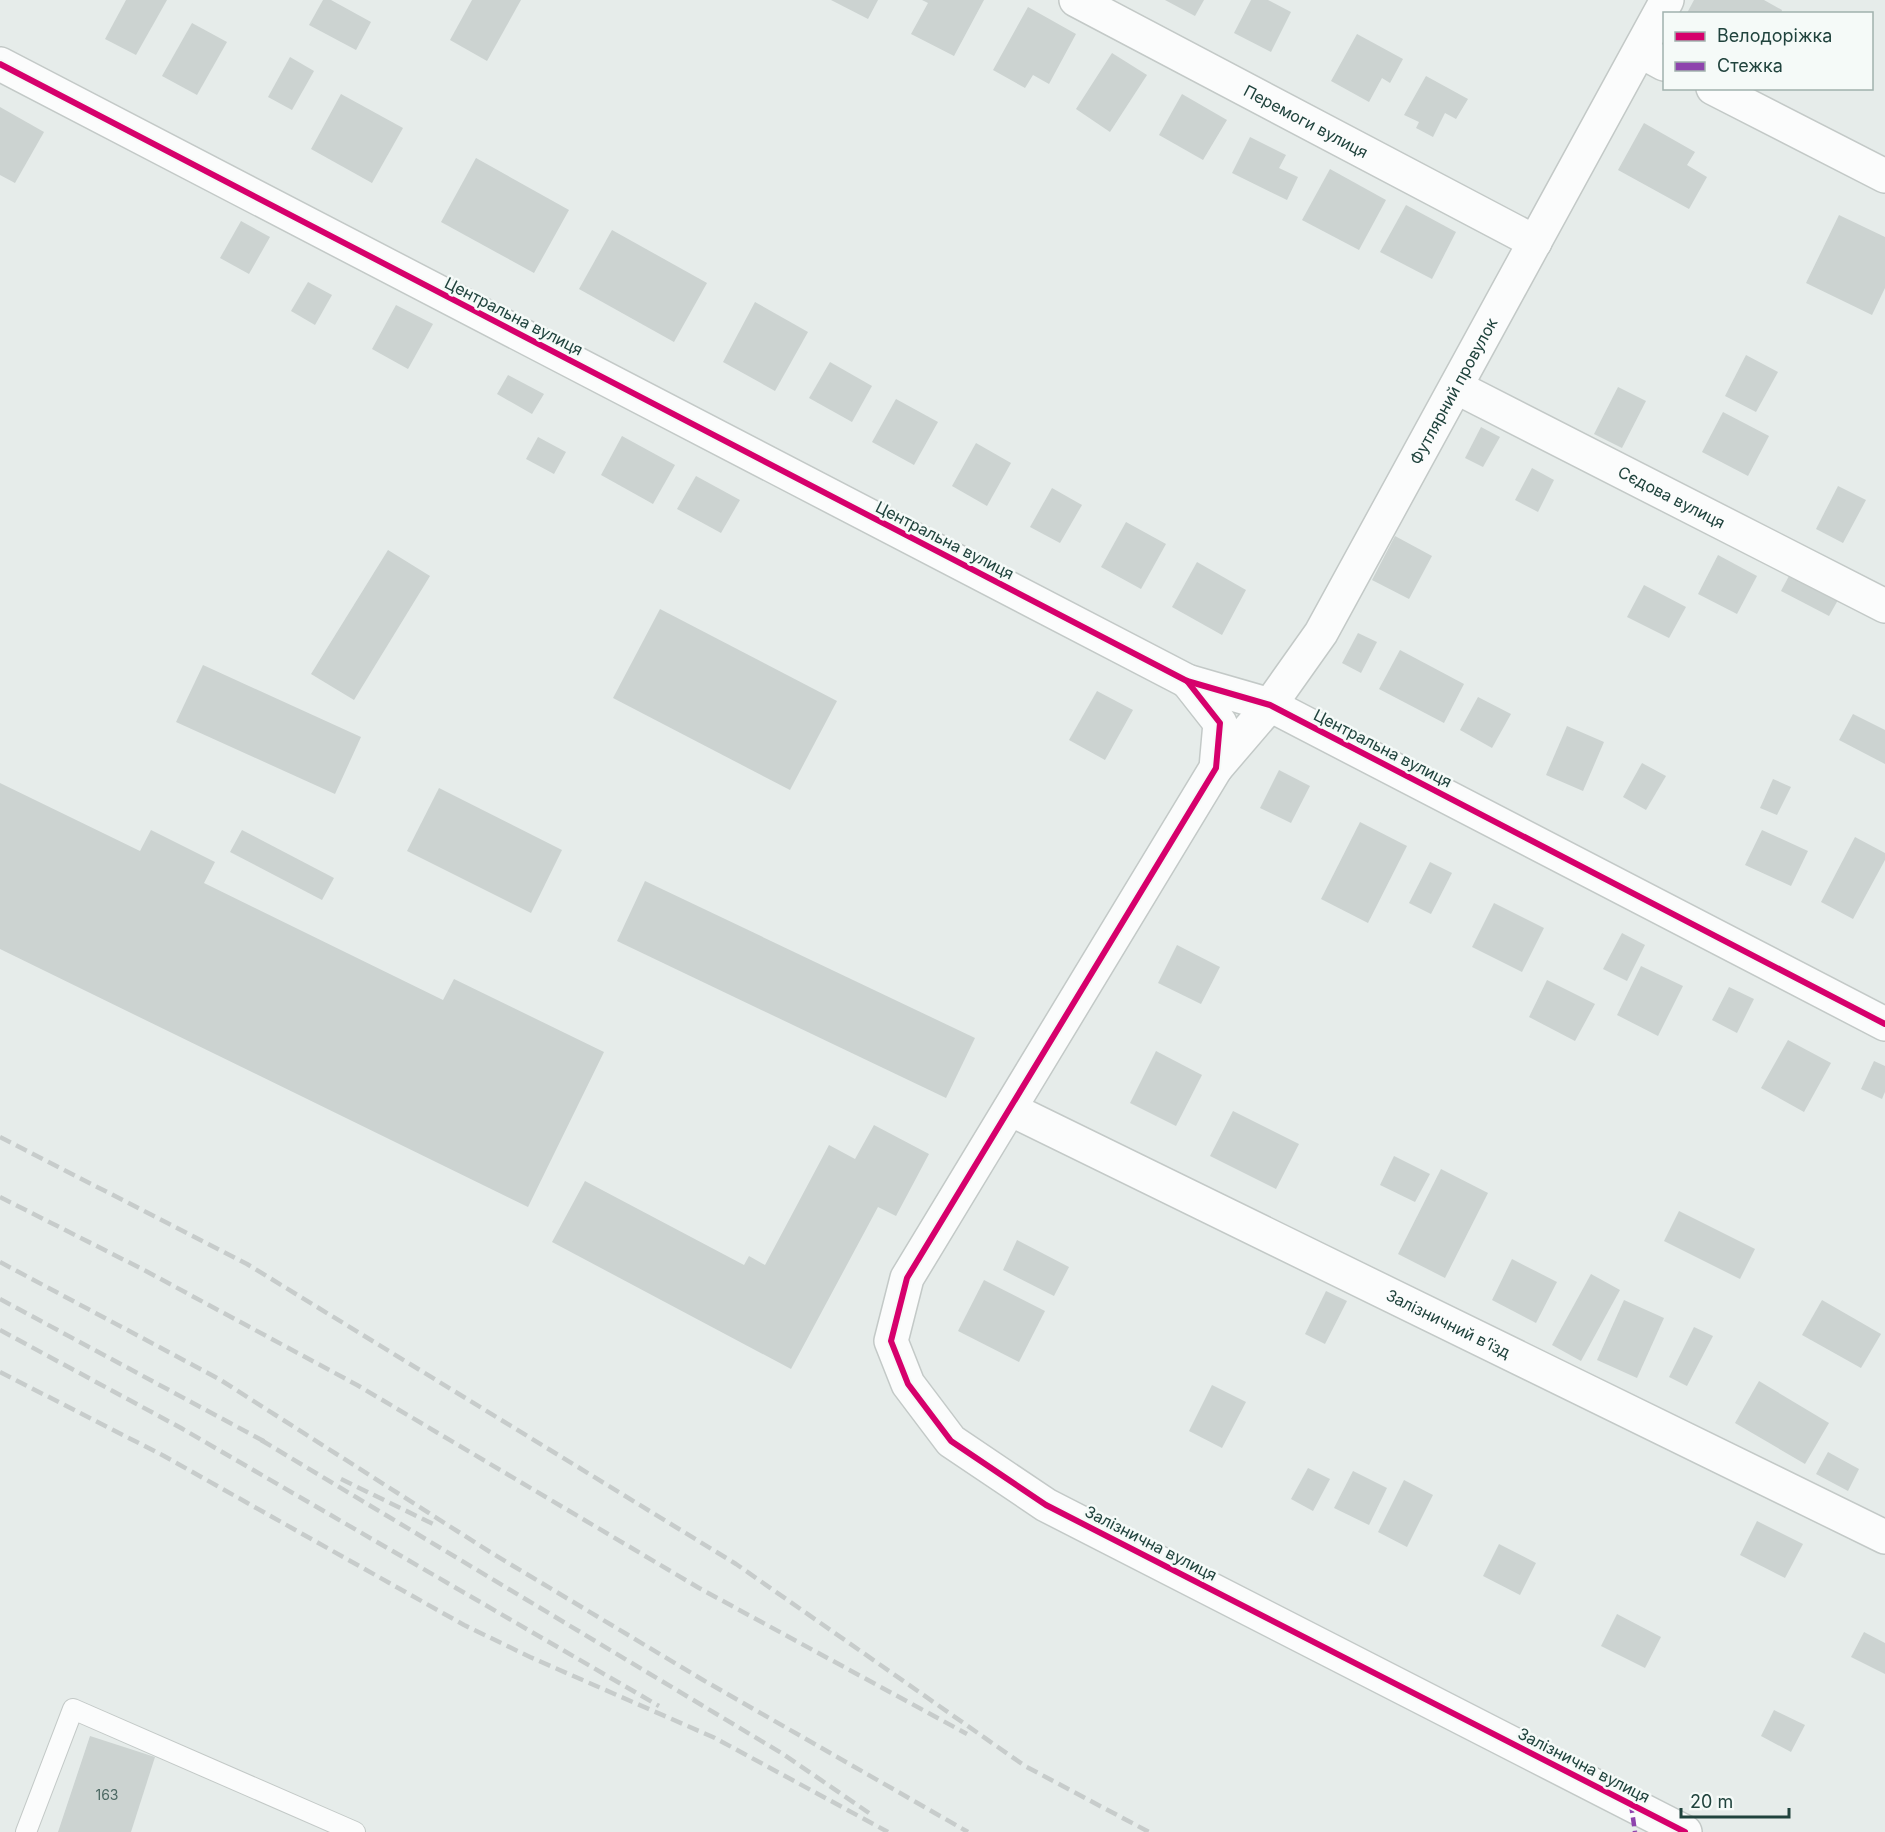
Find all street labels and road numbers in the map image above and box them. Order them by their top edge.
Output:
street label: Перемоги вулиця [1240,80,1372,162]
street label: Центральна вулиця [442,272,586,360]
street label: Футлярний провулок [1405,314,1502,468]
street label: Сєдова вулиця [1615,461,1728,533]
street label: Центральна вулиця [873,496,1017,584]
street label: Центральна вулиця [1311,704,1455,792]
street label: Залізничний в’їзд [1383,1285,1514,1362]
street label: Залізнична вулиця [1082,1501,1220,1585]
street label: Залізнична вулиця [1515,1723,1653,1807]

